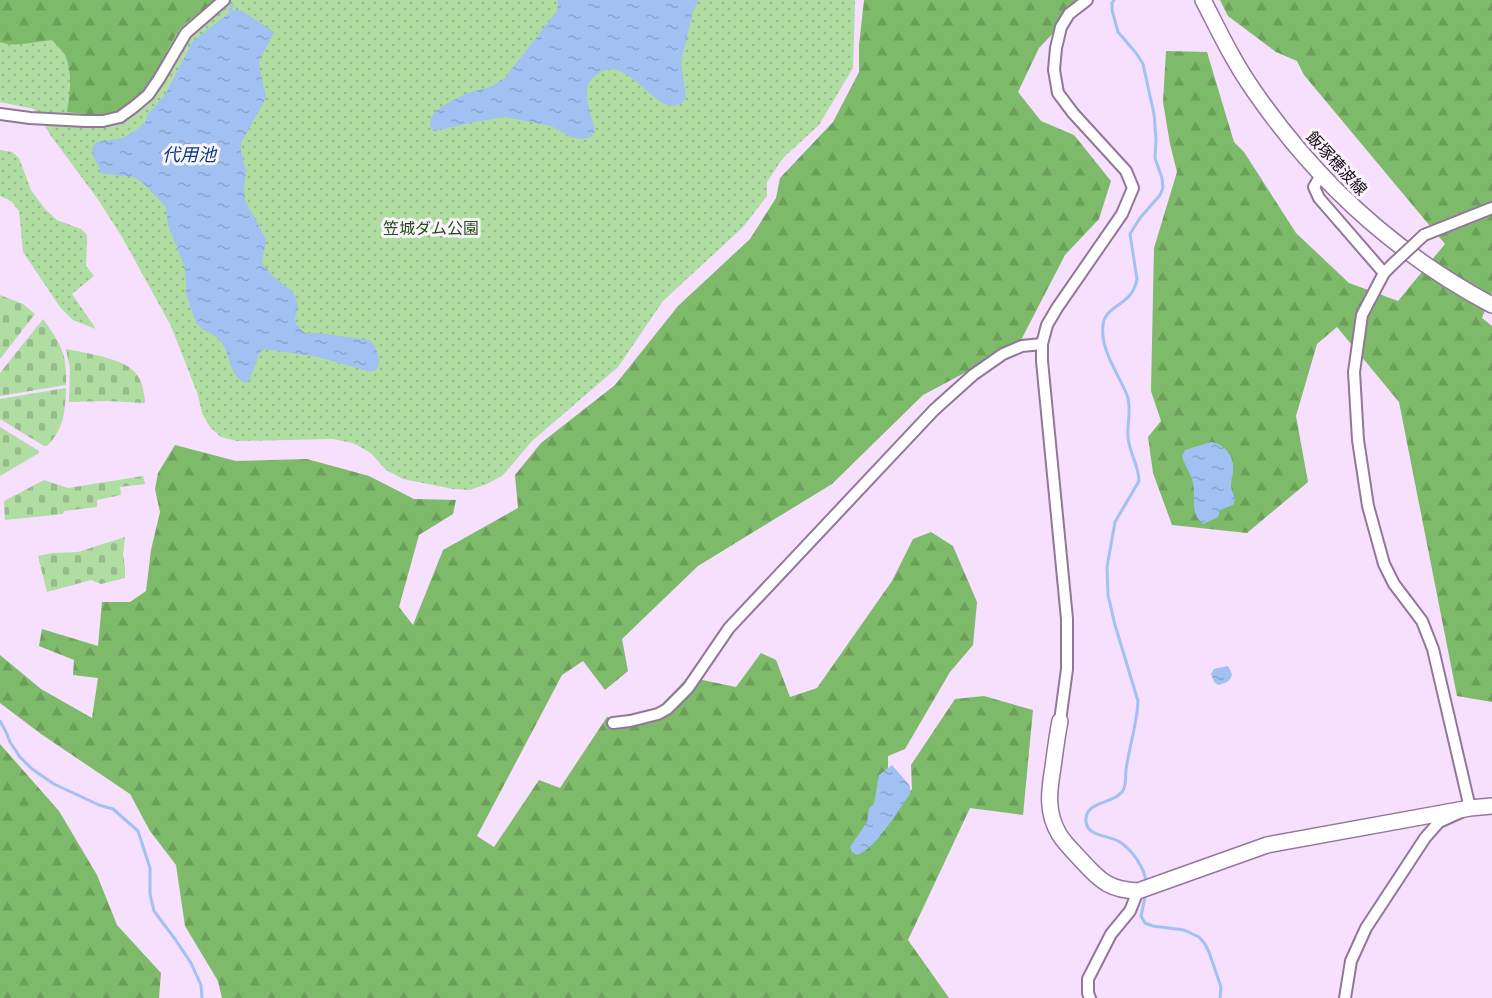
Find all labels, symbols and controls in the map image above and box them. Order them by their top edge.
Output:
street label: 飯塚穂波線 [1302,128,1371,199]
water label: 代用池 [162,144,218,165]
park label: 笠城ダム公園 [383,219,479,238]

